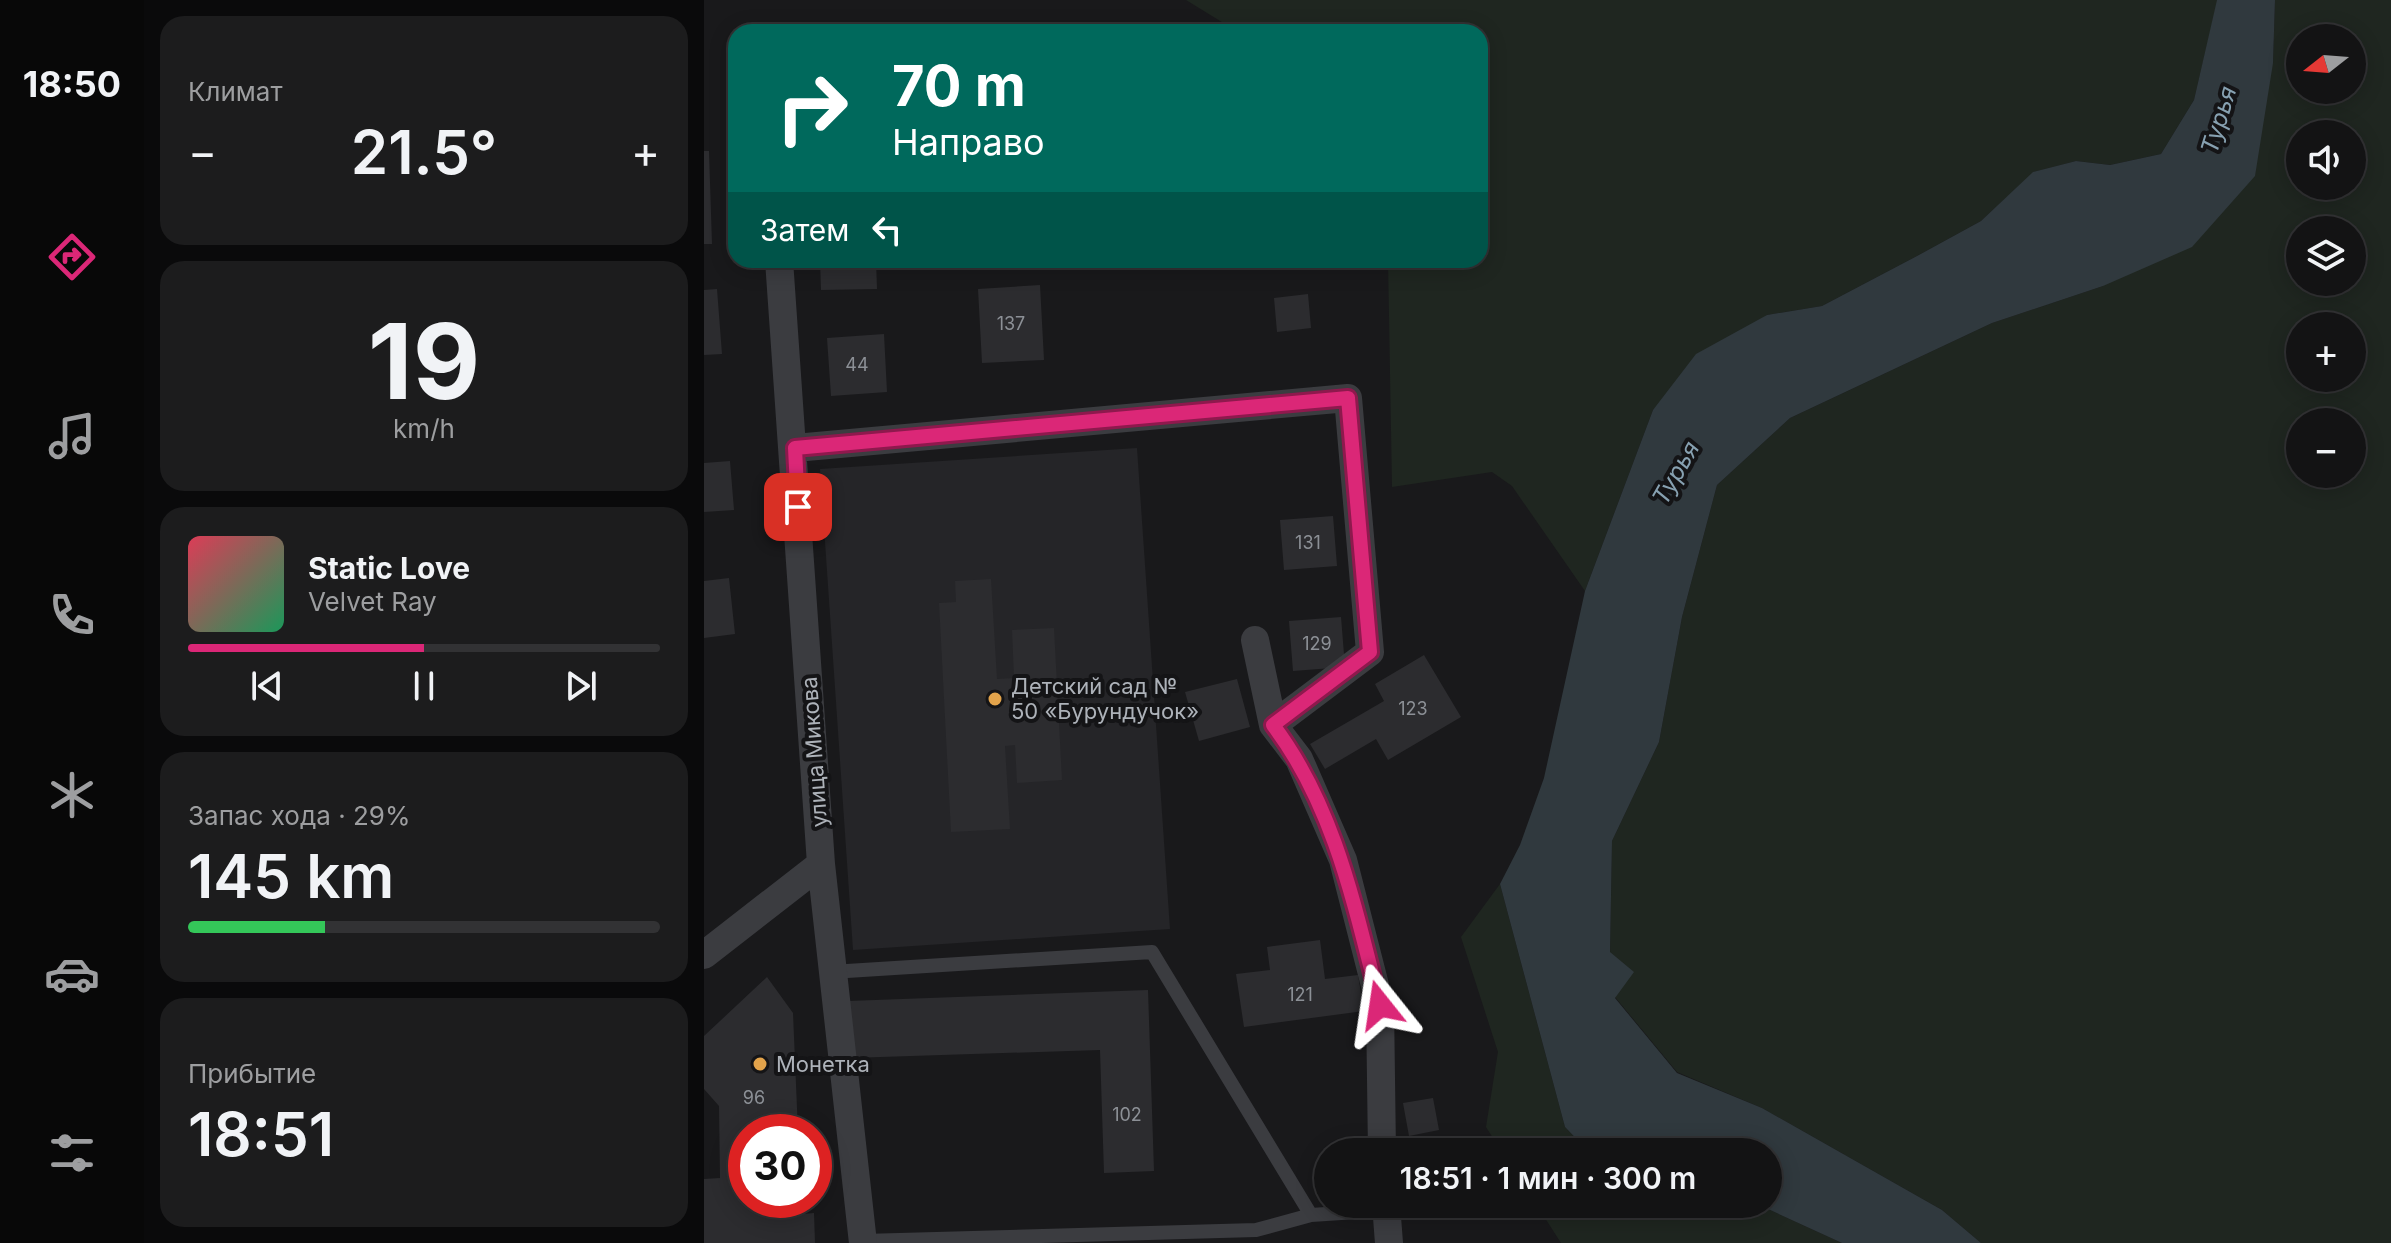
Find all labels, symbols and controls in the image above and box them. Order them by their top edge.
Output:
north arrow [2286,24,2366,104]
map controls [2286,24,2366,488]
text: 70 m [892,52,1026,120]
icon: right [760,56,864,160]
text: 18:50 [23,62,121,106]
text: Климат [188,76,283,107]
water label: Турья [2195,83,2242,157]
text: 21.5° [351,116,497,188]
text: Направо [892,120,1045,164]
button: sound [2286,120,2366,200]
text: − [188,125,217,179]
text: + [631,125,660,179]
icon: left [865,208,909,252]
text: Затем [760,212,849,248]
button: layers [2286,216,2366,296]
icon: directions [44,229,100,285]
text: 19 [368,298,480,424]
button: + [2286,312,2366,392]
house number: 137 [997,313,1025,334]
house number: 44 [845,354,869,375]
icon: music [44,408,100,464]
button: − [2286,408,2366,488]
text: km/h [393,413,455,444]
water label: Турья [1646,436,1705,510]
pin [764,473,832,541]
icon: arrive [776,485,820,529]
house number: 131 [1295,532,1321,553]
text: Static Love [308,550,470,586]
text: Velvet Ray [308,586,437,617]
icon: phone [44,587,100,643]
house number: 129 [1302,633,1332,654]
icon: previous [245,664,289,708]
icon: pause [402,664,446,708]
icon: next [559,664,603,708]
place label: Детский сад № 50 «Бурундучок» [1011,673,1199,724]
street label: улица Микова [796,676,832,828]
marker: Детский сад № 50 «Бурундучок» [986,690,1004,708]
house number: 123 [1398,698,1428,719]
icon: climate [44,767,100,823]
text: Запас хода · 29% [188,800,410,831]
text: 145 km [188,840,394,912]
icon: car [44,946,100,1002]
position arrow [1338,963,1422,1047]
house number: 121 [1287,984,1313,1005]
place label: Монетка [776,1051,870,1077]
marker: Монетка [751,1055,769,1073]
text: Прибытие [188,1058,316,1089]
house number: 96 [743,1087,765,1108]
text: 18:51 [188,1098,334,1170]
house number: 102 [1112,1104,1142,1125]
speed limit sign: 30 [728,1114,832,1218]
icon: filters [44,1125,100,1181]
text: 18:51 · 1 мин · 300 m [1400,1160,1696,1196]

